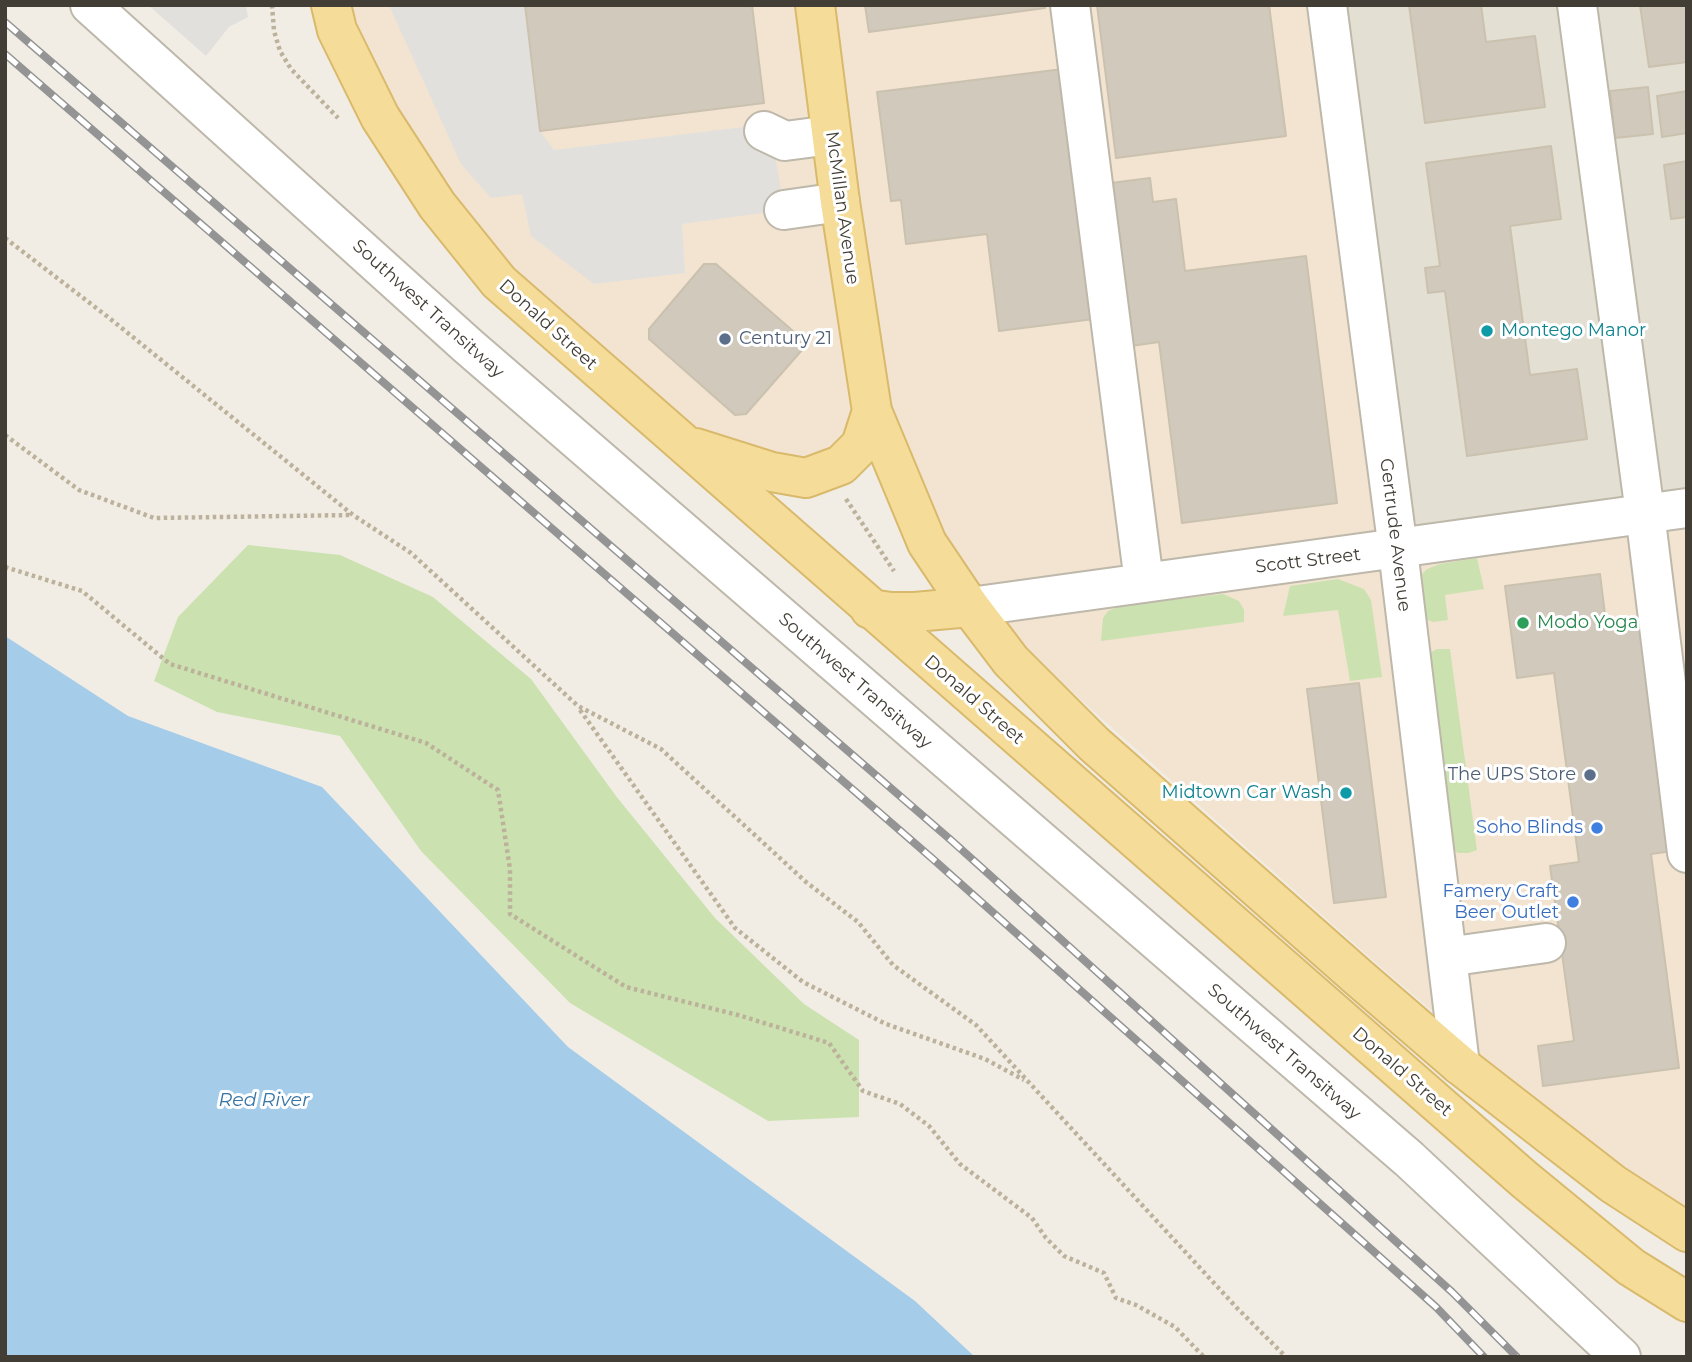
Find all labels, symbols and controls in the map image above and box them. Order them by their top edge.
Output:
street label: McMillan Avenue [821,130,863,286]
street label: Southwest Transitway [348,235,508,383]
street label: Donald Street [494,275,602,375]
place label: Montego Manor [1501,320,1646,342]
marker: Montego Manor [1479,323,1495,339]
place label: Century 21 [739,328,832,350]
marker: Century 21 [717,331,733,347]
street label: Gertrude Avenue [1375,457,1415,613]
street label: Scott Street [1254,544,1362,578]
street label: Southwest Transitway [774,608,936,754]
place label: Modo Yoga [1537,612,1638,634]
marker: Modo Yoga [1515,615,1531,631]
street label: Donald Street [920,651,1028,749]
place label: The UPS Store [1448,764,1576,786]
marker: The UPS Store [1582,767,1598,783]
place label: Midtown Car Wash [1161,782,1332,804]
marker: Midtown Car Wash [1338,785,1354,801]
place label: Soho Blinds [1476,817,1583,839]
marker: Soho Blinds [1589,820,1605,836]
place label: Famery Craft Beer Outlet [1443,881,1559,924]
marker: Famery Craft Beer Outlet [1565,894,1581,910]
street label: Southwest Transitway [1203,979,1365,1125]
street label: Donald Street [1348,1023,1456,1121]
water label: Red River [218,1089,310,1111]

